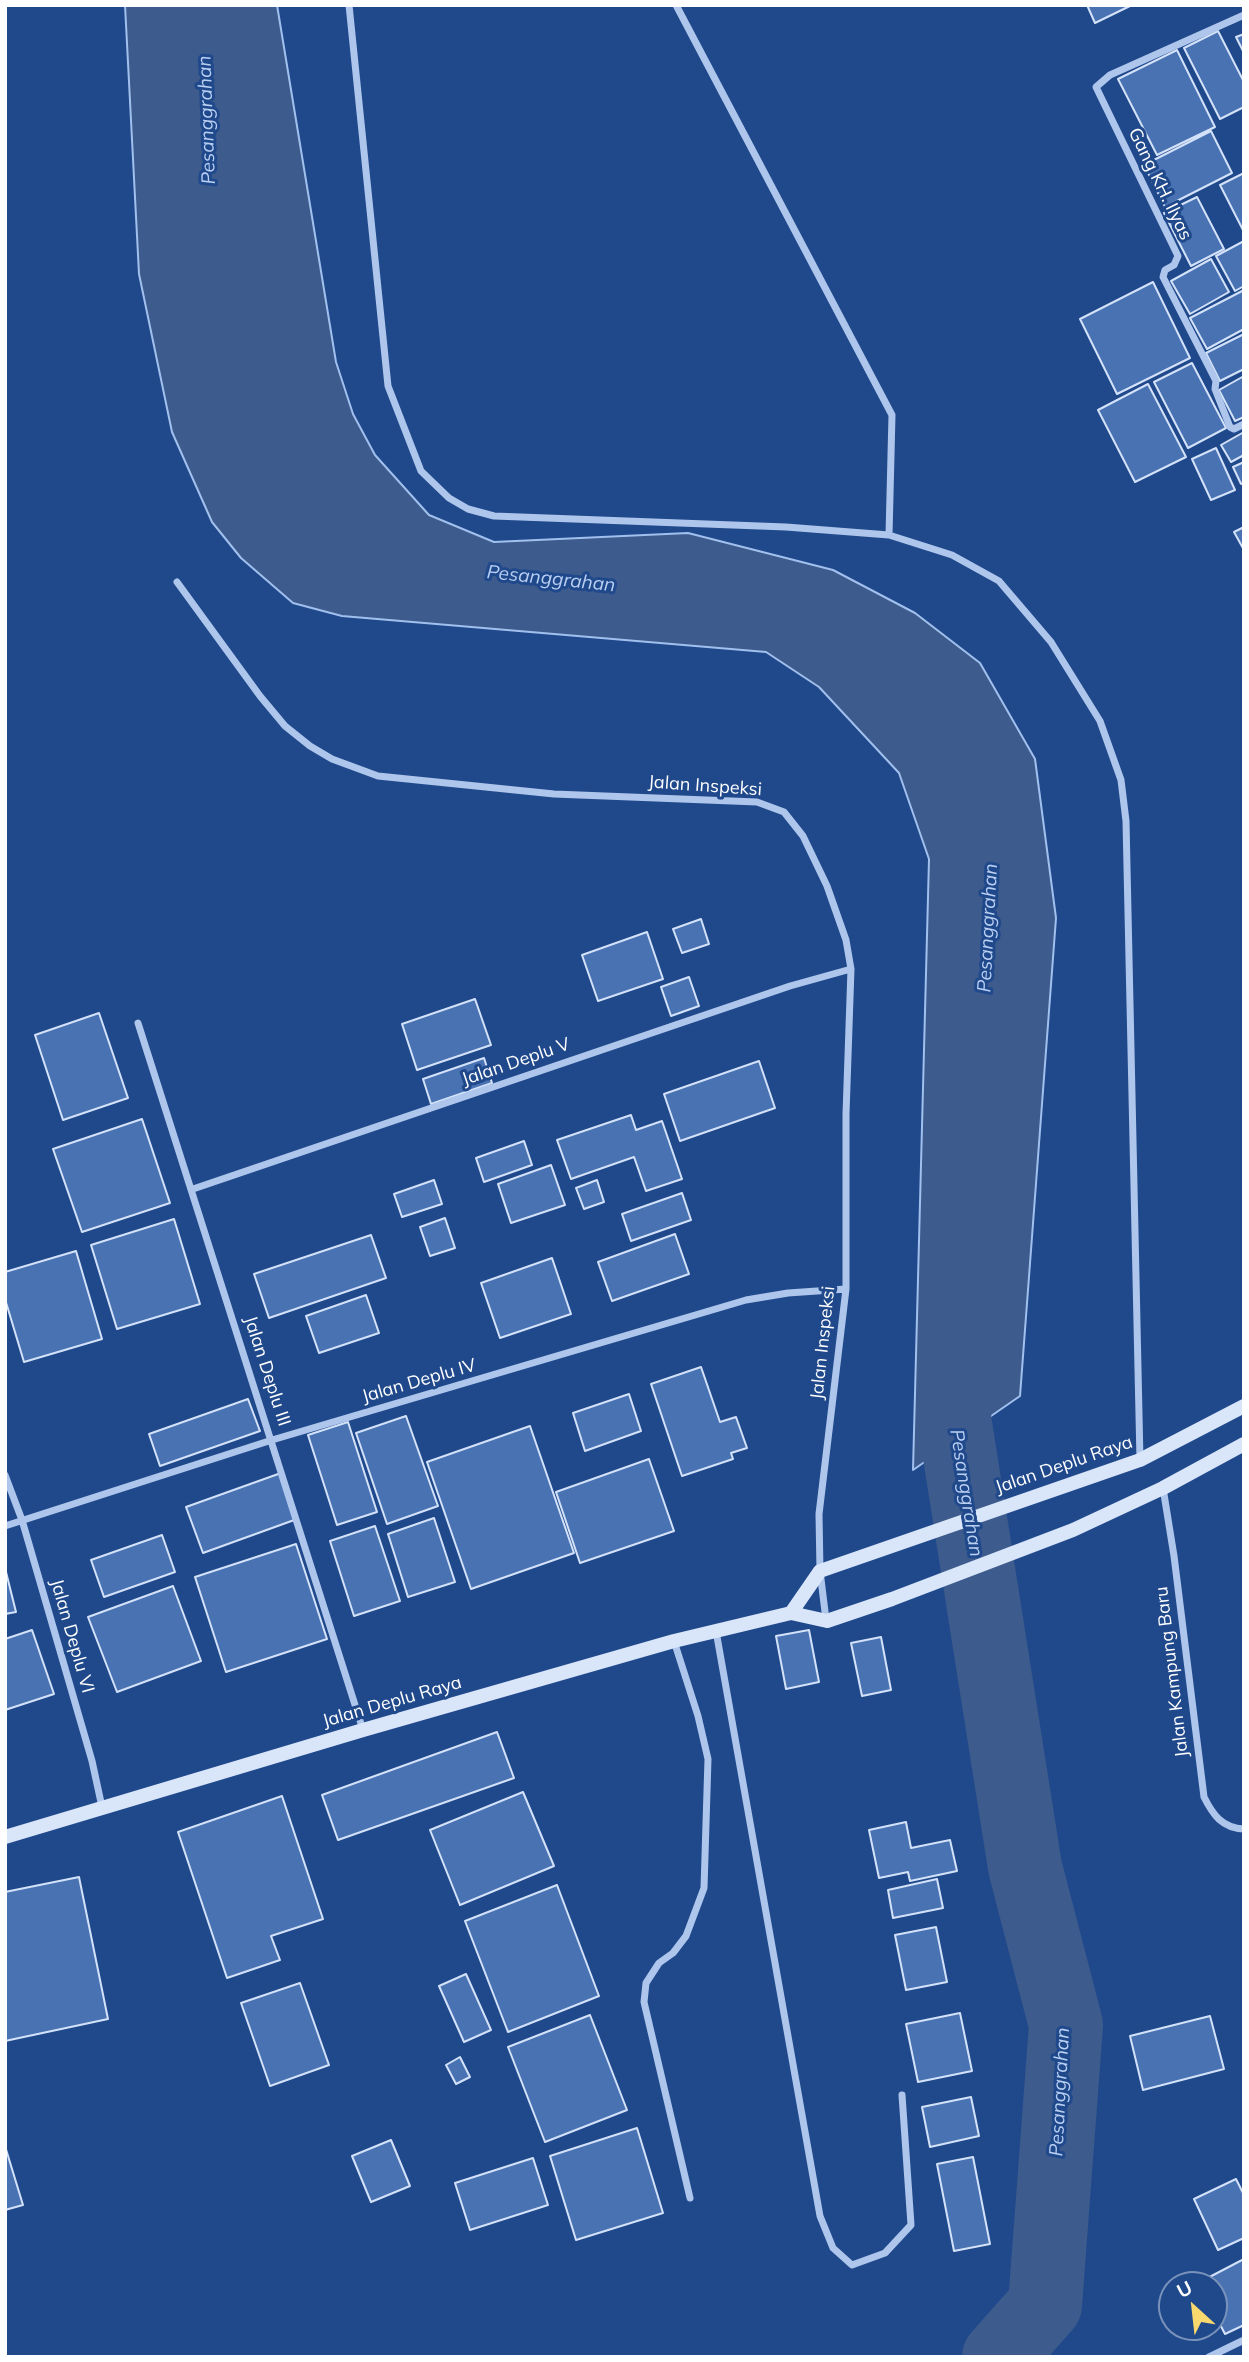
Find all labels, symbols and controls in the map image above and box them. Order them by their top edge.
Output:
water label: Pesanggrahan [193,55,221,185]
street label: Gang KH. Ilyas [1124,124,1196,244]
water label: Pesanggrahan [486,561,616,597]
street label: Jalan Inspeksi [647,771,763,801]
water label: Pesanggrahan [973,863,1003,993]
street label: Jalan Deplu V [459,1033,573,1091]
street label: Jalan Inspeksi [806,1285,840,1401]
street label: Jalan Deplu III [239,1313,295,1429]
street label: Jalan Deplu IV [359,1354,479,1408]
water label: Pesanggrahan [945,1427,987,1559]
street label: Jalan Deplu Raya [993,1431,1135,1499]
street label: Jalan Deplu VI [45,1576,99,1696]
street label: Jalan Kampung Baru [1151,1585,1193,1759]
street label: Jalan Deplu Raya [320,1672,464,1732]
water label: Pesanggrahan [1045,2027,1075,2157]
north arrow [1158,2271,1228,2341]
text: U [1173,2275,1196,2303]

